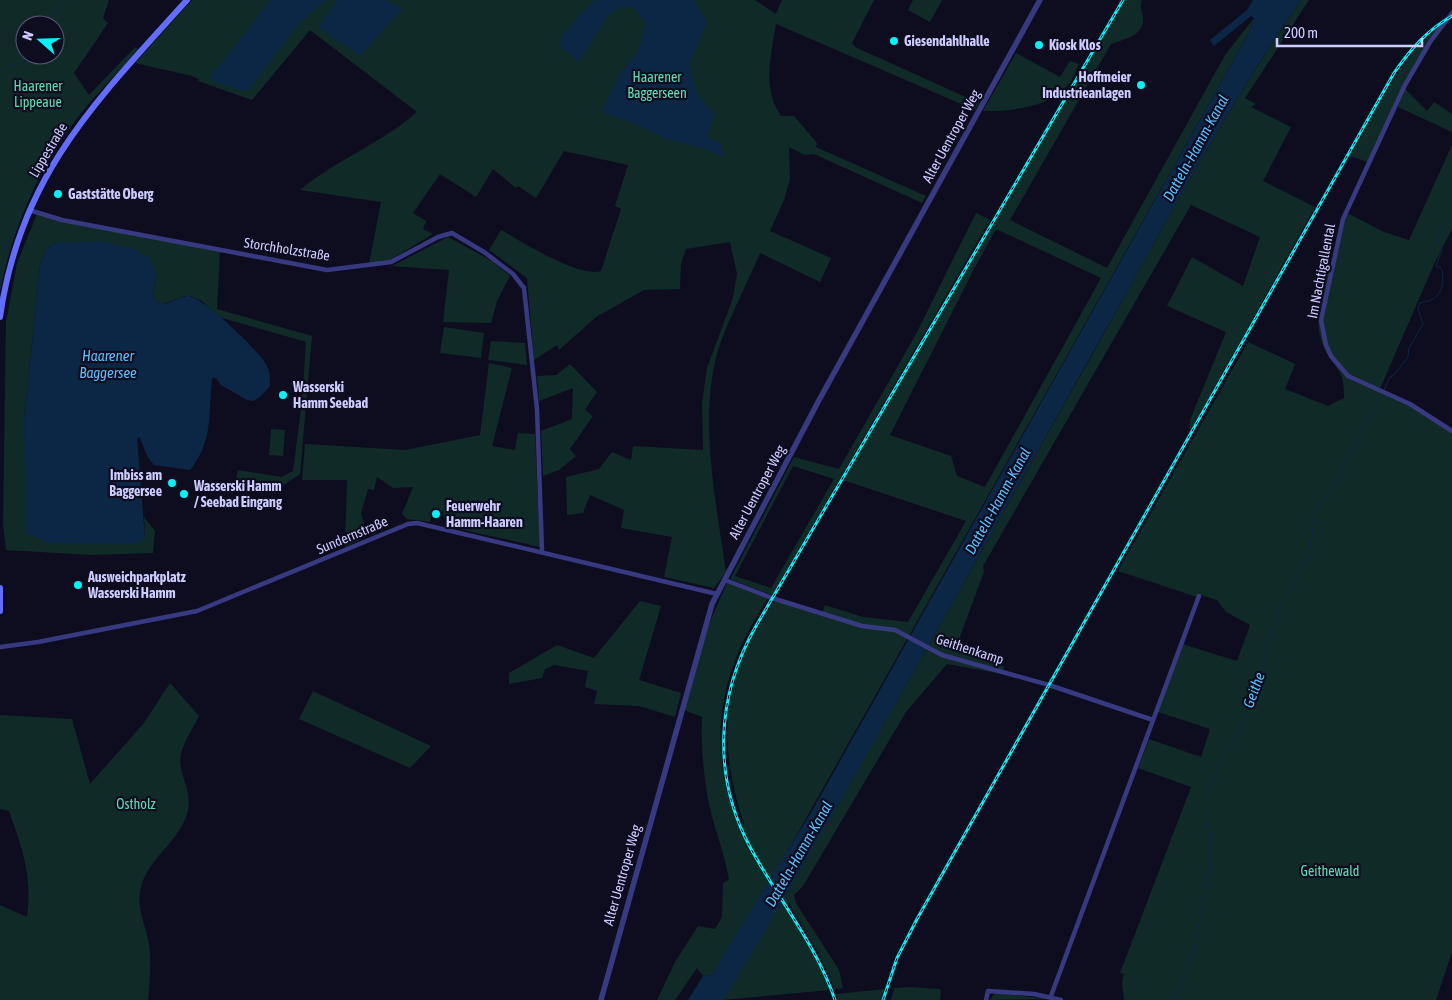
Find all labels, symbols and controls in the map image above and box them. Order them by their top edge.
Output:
north arrow [15,15,65,65]
scale bar [1277,15,1422,47]
text: 200 m [1284,24,1318,41]
text: N [19,29,37,42]
place label: Giesendahlhalle [904,33,990,49]
marker: Giesendahlhalle [888,35,900,47]
place label: Kiosk Klos [1049,37,1101,53]
marker: Kiosk Klos [1033,39,1045,51]
park label: Haarener Baggerseen [627,69,687,101]
place label: Hoffmeier Industrieanlagen [1042,69,1132,101]
park label: Haarener Lippeaue [14,78,63,110]
marker: Hoffmeier Industrieanlagen [1135,79,1147,91]
street label: Alter Uentroper Weg [919,87,983,185]
water label: Datteln-Hamm-Kanal [1159,92,1232,204]
street label: Lippestraße [26,120,70,180]
place label: Gaststätte Oberg [68,186,154,202]
marker: Gaststätte Oberg [52,188,64,200]
street label: Im Nachtigallental [1304,222,1338,320]
street label: Storchholzstraße [243,234,331,264]
water label: Haarener Baggersee [79,347,137,381]
place label: Wasserski Hamm Seebad [292,379,368,411]
marker: Wasserski Hamm Seebad [277,389,289,401]
street label: Alter Uentroper Weg [725,442,789,542]
water label: Datteln-Hamm-Kanal [961,445,1034,557]
place label: Imbiss am Baggersee [109,467,162,499]
marker: Imbiss am Baggersee [166,477,178,489]
place label: Wasserski Hamm / Seebad Eingang [193,478,283,510]
marker: Wasserski Hamm / Seebad Eingang [178,488,190,500]
place label: Feuerwehr Hamm-Haaren [446,498,523,530]
marker: Feuerwehr Hamm-Haaren [430,508,442,520]
street label: Sundernstraße [314,513,390,557]
place label: Ausweichparkplatz Wasserski Hamm [87,569,186,601]
marker: Ausweichparkplatz Wasserski Hamm [72,579,84,591]
street label: Geithenkamp [934,631,1006,668]
water label: Geithe [1239,670,1268,710]
park label: Ostholz [116,796,156,812]
water label: Datteln-Hamm-Kanal [761,798,836,910]
street label: Alter Uentroper Weg [600,823,644,927]
park label: Geithewald [1301,863,1359,879]

